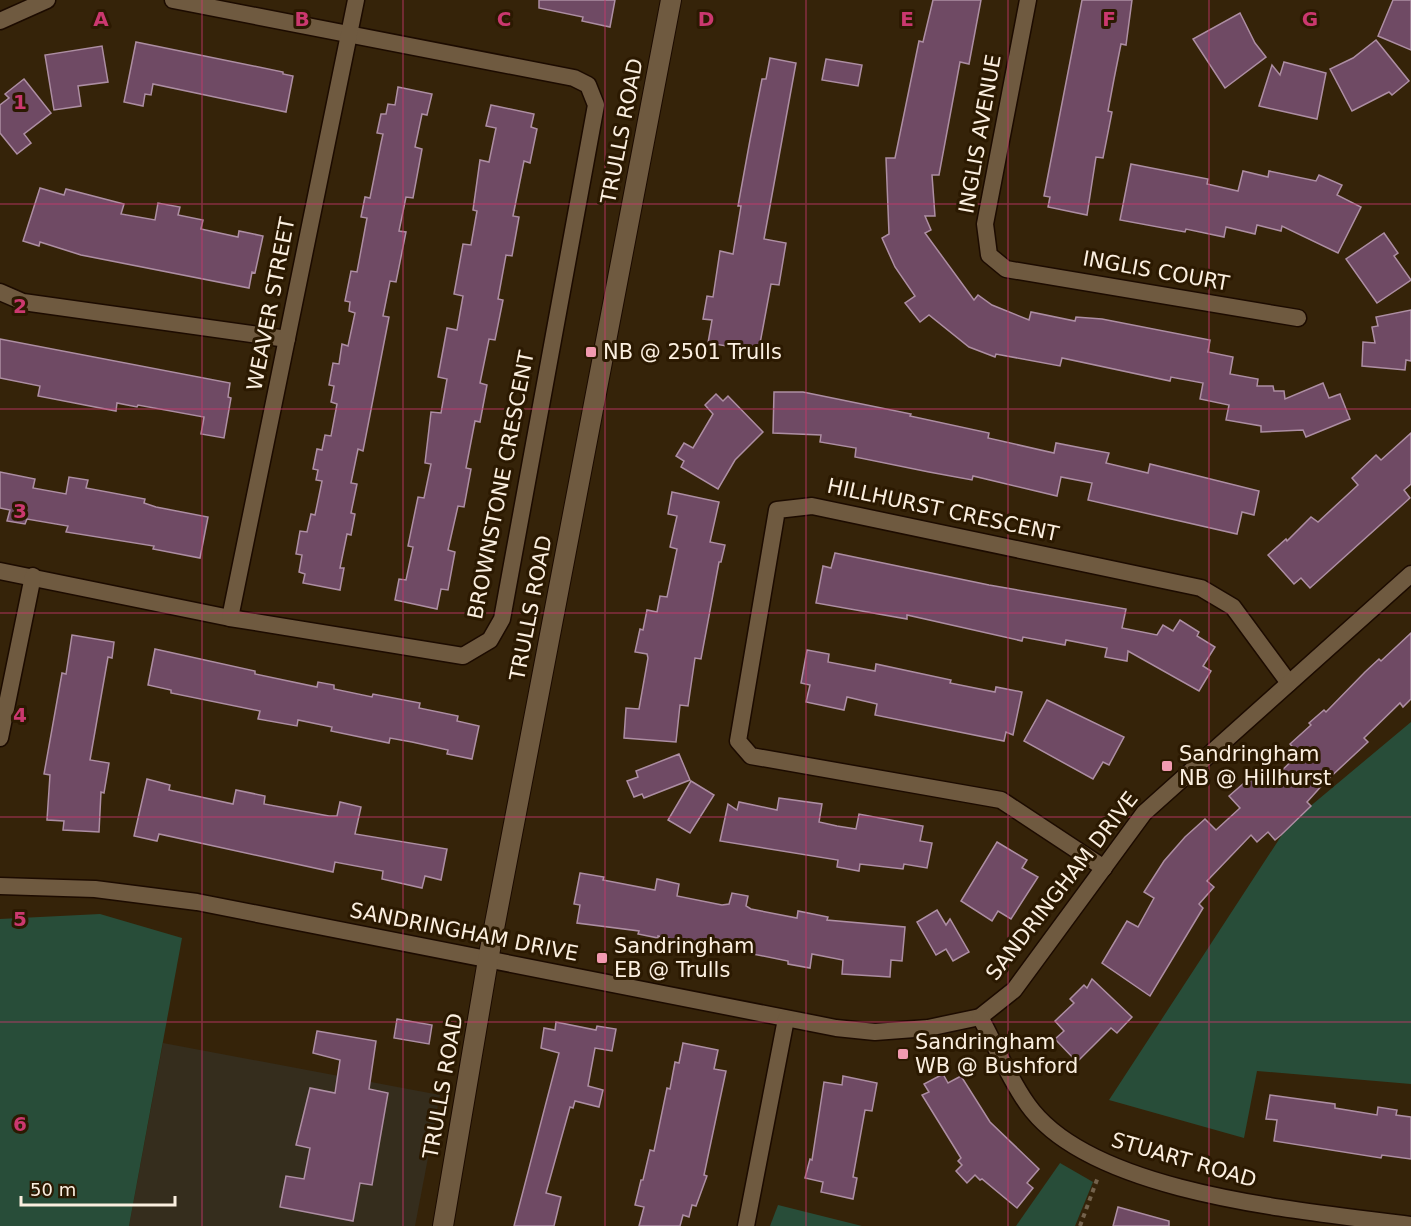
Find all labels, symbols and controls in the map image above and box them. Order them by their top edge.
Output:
text: A [93,7,109,31]
text: B [294,7,310,31]
text: C [497,7,511,31]
text: D [698,7,714,31]
text: E [900,7,914,31]
text: F [1102,7,1116,31]
text: G [1302,7,1318,31]
street label: INGLIS AVENUE [954,53,1006,215]
street label: TRULLS ROAD [596,56,648,207]
text: 1 [13,90,27,114]
street label: WEAVER STREET [242,215,300,393]
street label: INGLIS COURT [1081,246,1231,296]
text: 2 [13,294,27,318]
place label: NB @ 2501 Trulls [603,340,782,364]
marker: NB @ 2501 Trulls [584,345,598,359]
street label: BROWNSTONE CRESCENT [463,349,539,621]
street label: HILLHURST CRESCENT [825,474,1061,546]
text: 3 [13,499,27,523]
street label: TRULLS ROAD [505,533,557,684]
text: 4 [13,703,27,727]
place label: Sandringham NB @ Hillhurst [1179,742,1331,790]
marker: Sandringham NB @ Hillhurst [1160,759,1174,773]
street label: SANDRINGHAM DRIVE [981,787,1143,985]
street label: SANDRINGHAM DRIVE [348,898,580,966]
text: 5 [13,907,27,931]
place label: Sandringham EB @ Trulls [614,934,755,982]
marker: Sandringham EB @ Trulls [595,951,609,965]
street label: TRULLS ROAD [418,1011,468,1162]
place label: Sandringham WB @ Bushford [915,1030,1078,1078]
marker: Sandringham WB @ Bushford [896,1047,910,1061]
text: 6 [13,1112,27,1136]
street label: STUART ROAD [1109,1128,1259,1192]
scale bar [21,1169,176,1207]
text: 50 m [30,1179,76,1200]

